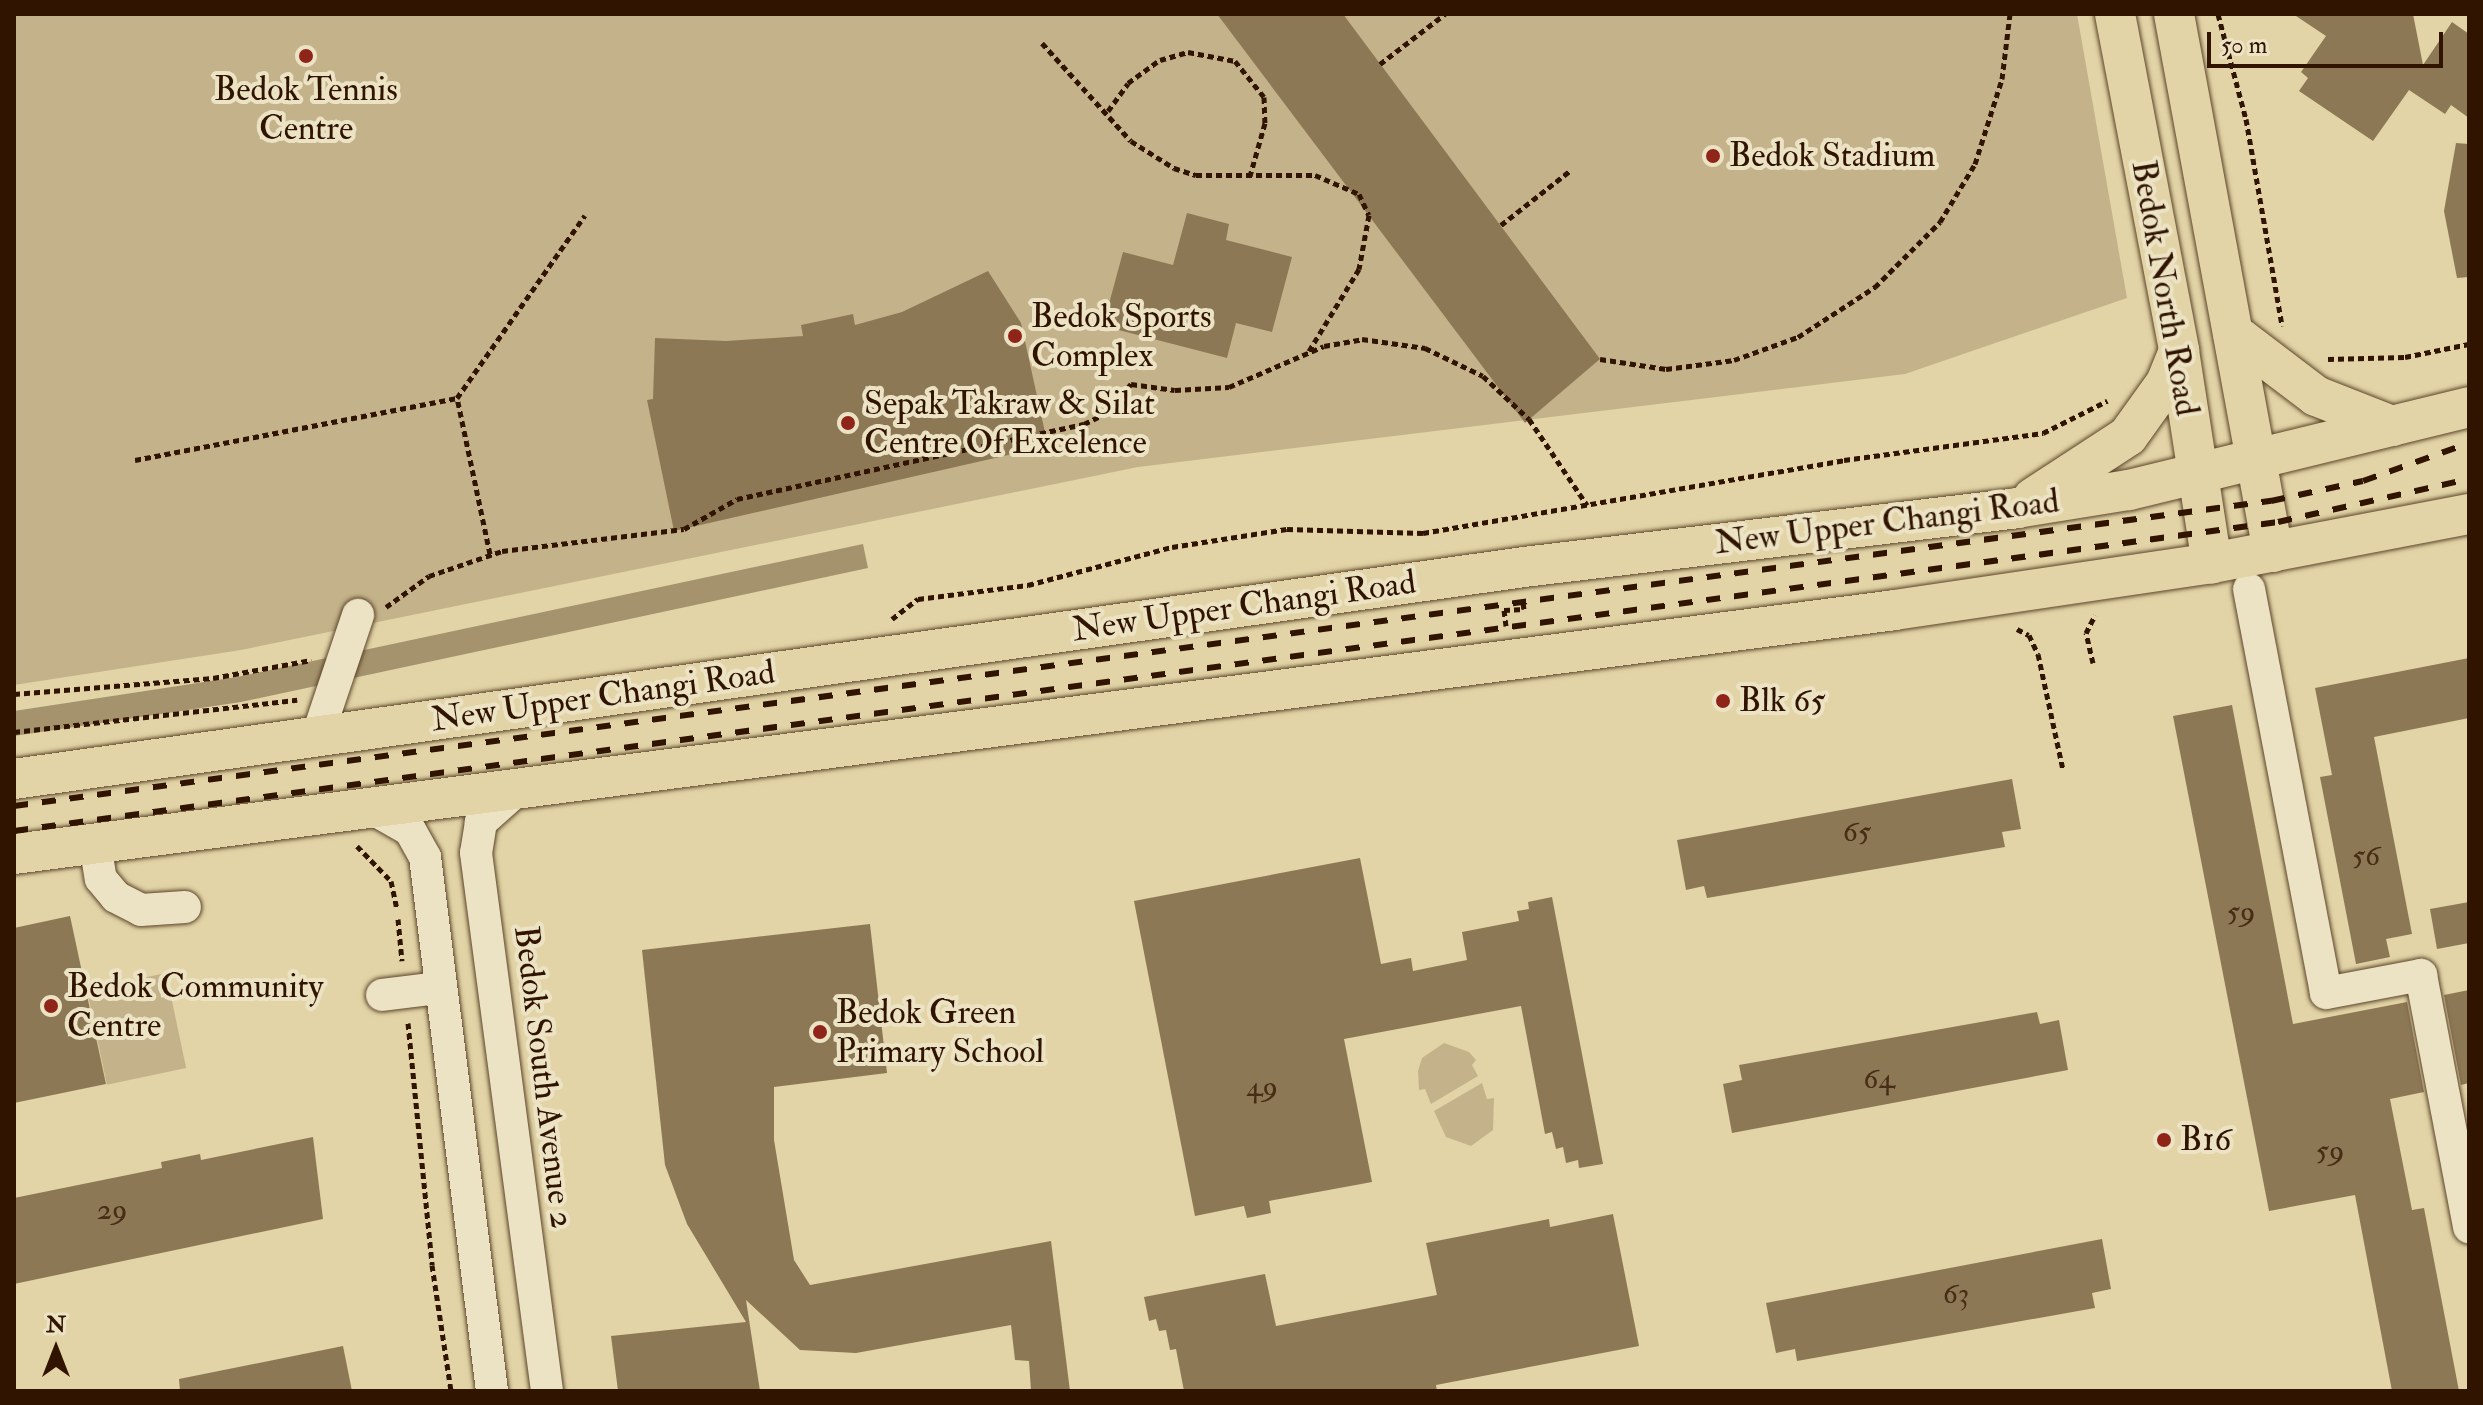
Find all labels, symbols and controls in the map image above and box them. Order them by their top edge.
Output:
scale bar [2211,16,2447,66]
text: 50 m [2221,30,2267,61]
marker: Bedok Tennis Centre [297,47,315,65]
place label: Bedok Tennis Centre [214,69,398,148]
place label: Bedok Stadium [1729,136,1935,176]
marker: Bedok Stadium [1704,147,1722,165]
street label: Bedok North Road [2122,157,2208,419]
place label: Bedok Sports Complex [1031,296,1212,376]
marker: Bedok Sports Complex [1006,327,1024,345]
place label: Sepak Takraw & Silat Centre Of Excelence [864,383,1155,462]
marker: Sepak Takraw & Silat Centre Of Excelence [839,414,857,432]
street label: New Upper Changi Road [1713,481,2061,563]
street label: New Upper Changi Road [1070,562,1418,650]
street label: New Upper Changi Road [429,652,777,740]
place label: Blk 65 [1739,681,1825,721]
marker: Blk 65 [1714,692,1732,710]
house number: 65 [1843,814,1871,850]
house number: 56 [2352,838,2380,874]
house number: 59 [2227,894,2255,930]
street label: Bedok South Avenue 2 [505,923,583,1231]
place label: Bedok Community Centre [67,966,324,1046]
place label: Bedok Green Primary School [836,992,1044,1072]
marker: Bedok Community Centre [42,997,60,1015]
marker: Bedok Green Primary School [811,1023,829,1041]
house number: 64 [1863,1061,1895,1097]
house number: 49 [1246,1069,1278,1105]
place label: B16 [2180,1120,2231,1160]
marker: B16 [2155,1131,2173,1149]
house number: 59 [2316,1133,2344,1169]
house number: 29 [97,1192,127,1228]
house number: 63 [1943,1276,1969,1312]
north arrow [16,1309,96,1389]
text: N [46,1311,66,1339]

